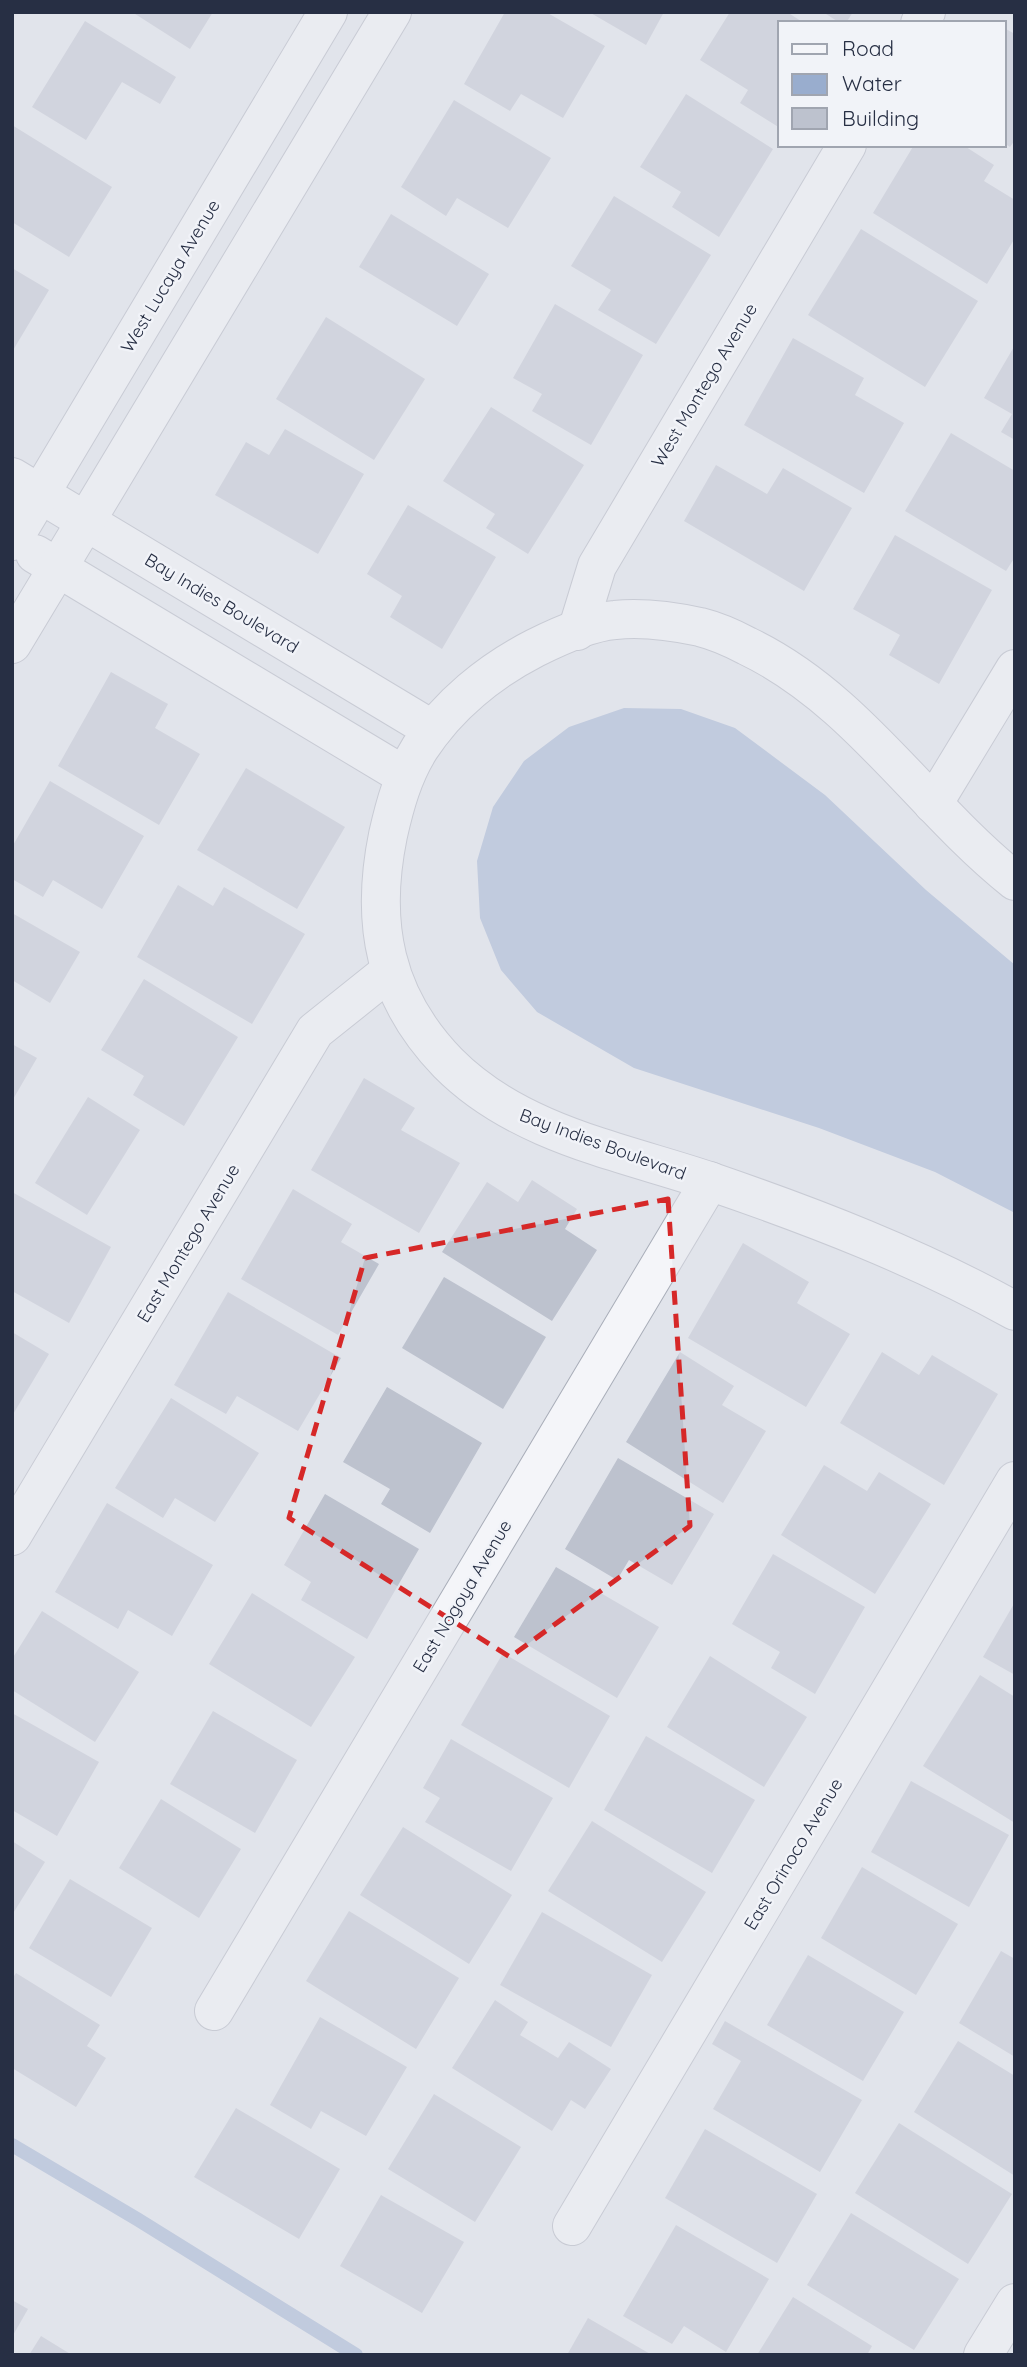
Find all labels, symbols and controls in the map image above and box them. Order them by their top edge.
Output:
legend [778,21,1006,147]
text: Road [842,35,894,61]
text: Water [842,70,902,96]
text: Building [842,105,919,131]
street label: West Lucaya Avenue [115,195,225,357]
street label: West Montego Avenue [646,299,762,471]
street label: Bay Indies Boulevard [141,548,303,658]
street label: Bay Indies Boulevard [517,1103,689,1185]
street label: East Montego Avenue [132,1159,244,1327]
street label: East Nogoya Avenue [407,1516,517,1676]
street label: East Orinoco Avenue [739,1774,847,1934]

